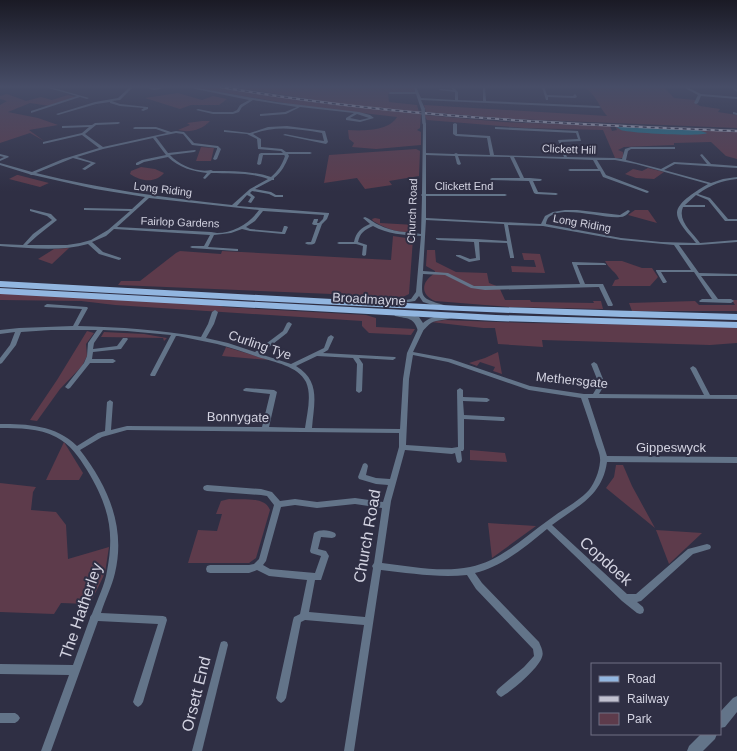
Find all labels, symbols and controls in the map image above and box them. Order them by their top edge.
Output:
street label: Clickett Hill [542,142,596,156]
street label: Church Road [405,178,419,244]
street label: Long Riding [133,179,193,199]
street label: Clickett End [435,180,493,192]
street label: Long Riding [552,212,612,234]
street label: Fairlop Gardens [140,215,220,229]
street label: Broadmayne [332,290,406,308]
street label: Curling Tye [227,327,293,363]
street label: Methersgate [535,369,609,391]
street label: Bonnygate [207,409,269,425]
street label: Gippeswyck [636,440,707,455]
street label: Church Road [350,488,384,584]
street label: Copdoek [577,533,636,589]
street label: The Hatherley [57,561,105,661]
street label: Orsett End [179,655,213,733]
legend [591,663,721,735]
text: Road [627,672,656,686]
text: Railway [627,692,669,706]
text: Park [627,712,653,726]

